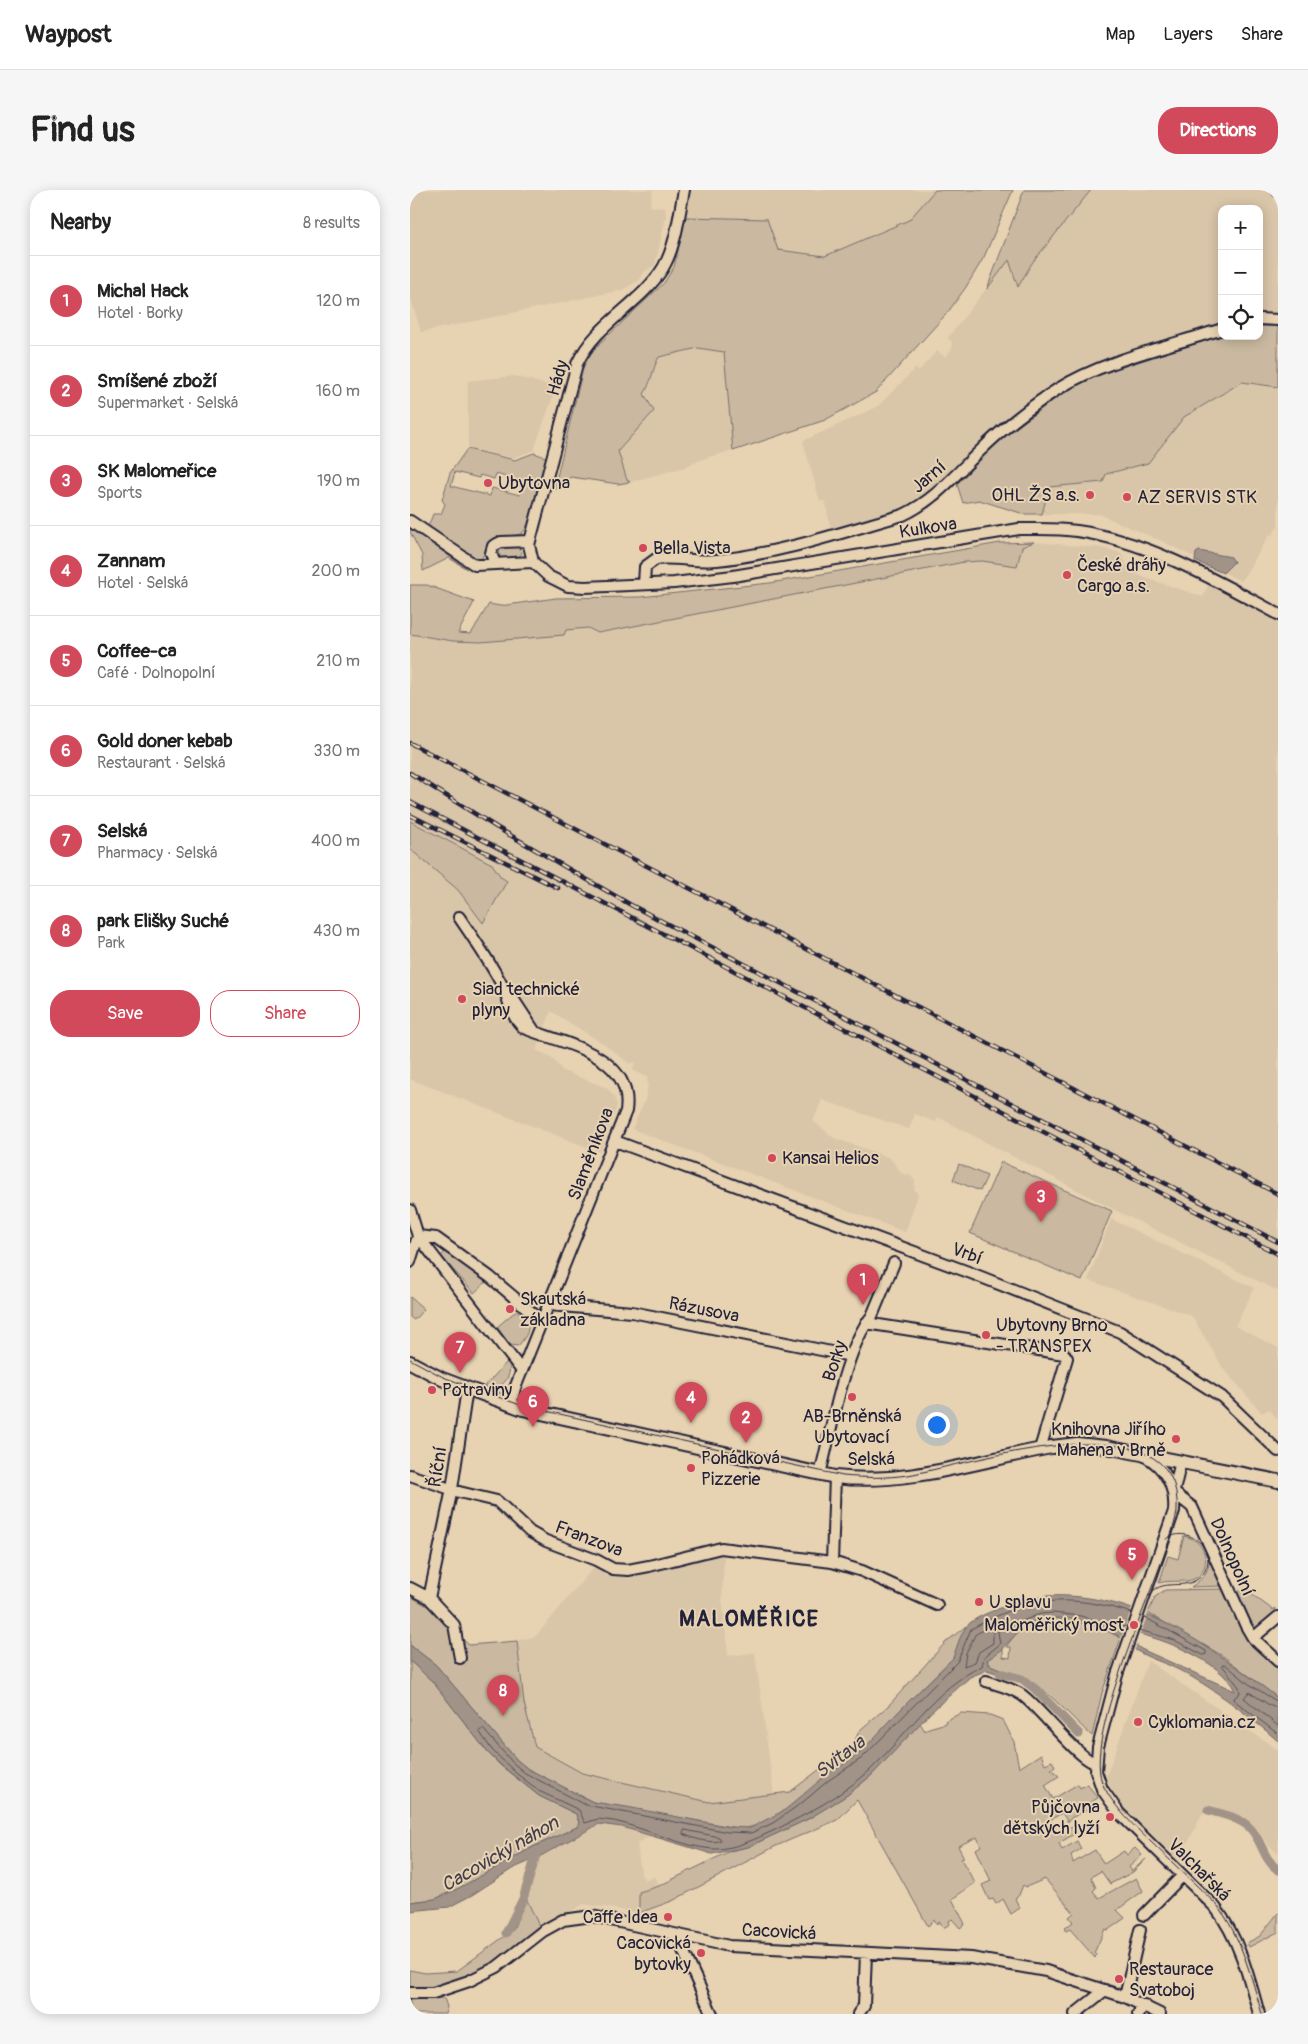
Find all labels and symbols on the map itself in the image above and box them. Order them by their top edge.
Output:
street label: Hády [542,357,574,399]
street label: Jarní [907,456,951,498]
place label: Ubytovna [498,472,570,495]
marker: Ubytovna [482,477,494,489]
place label: OHL ŽS a.s. [992,484,1080,507]
place label: AZ SERVIS STK [1137,486,1257,509]
marker: OHL ŽS a.s. [1084,489,1096,501]
marker: AZ SERVIS STK [1121,491,1133,503]
street label: Kulkova [898,512,958,544]
place label: Bella Vista [653,537,731,560]
marker: Bella Vista [637,542,649,554]
place label: České dráhy Cargo a.s. [1077,554,1166,598]
marker: České dráhy Cargo a.s. [1061,569,1073,581]
place label: Siad technické plyny [472,978,580,1022]
marker: Siad technické plyny [456,993,468,1005]
street label: Slaměníkova [563,1104,619,1204]
place label: Kansai Helios [782,1147,879,1170]
marker: Kansai Helios [766,1152,778,1164]
pin: 3 [1025,1181,1057,1222]
street label: Vrbí [948,1238,986,1270]
pin: 1 [847,1264,879,1305]
place label: Skautská základna [520,1288,586,1332]
street label: Rázusova [667,1292,741,1328]
marker: Skautská základna [504,1303,516,1315]
place label: Ubytovny Brno - TRANSPEX [996,1314,1108,1358]
marker: Ubytovny Brno - TRANSPEX [980,1329,992,1341]
pin: 7 [444,1332,476,1373]
street label: Borky [818,1337,852,1384]
place label: Potraviny [442,1379,513,1402]
pin: 4 [675,1382,707,1423]
marker: Potraviny [426,1384,438,1396]
pin: 6 [517,1386,549,1427]
marker: AB-Brněnská Ubytovací [846,1391,858,1403]
pin: 2 [730,1402,762,1443]
place label: AB-Brněnská Ubytovací [802,1405,902,1449]
your location [924,1412,950,1438]
place label: Knihovna Jiřího Mahena v Brně [1051,1418,1166,1462]
marker: Knihovna Jiřího Mahena v Brně [1170,1433,1182,1445]
street label: Říční [423,1445,453,1489]
place label: Pohádková Pizzerie [701,1447,780,1491]
street label: Selská [847,1448,895,1471]
marker: Pohádková Pizzerie [685,1462,697,1474]
street label: Dolnopolní [1205,1514,1259,1600]
street label: Franzova [552,1516,626,1562]
pin: 5 [1116,1539,1148,1580]
place label: U splavu [989,1591,1051,1614]
marker: U splavu [973,1596,985,1608]
district label: MALOMĚŘICE [679,1605,819,1633]
place label: Maloměřický most [984,1614,1125,1637]
marker: Maloměřický most [1128,1619,1140,1631]
pin: 8 [487,1675,519,1716]
place label: Cyklomania.cz [1148,1711,1256,1734]
marker: Cyklomania.cz [1132,1716,1144,1728]
water label: Svitava [810,1730,871,1784]
place label: Půjčovna dětských lyží [1003,1796,1100,1840]
water label: Cacovický náhon [437,1810,564,1897]
marker: Půjčovna dětských lyží [1104,1811,1116,1823]
street label: Valchařská [1162,1833,1236,1907]
place label: Caffe Idea [583,1906,658,1929]
marker: Caffe Idea [662,1911,674,1923]
street label: Cacovická [741,1919,817,1945]
place label: Cacovická bytovky [616,1932,691,1976]
marker: Cacovická bytovky [695,1947,707,1959]
place label: Restaurace Svatoboj [1129,1958,1214,2002]
marker: Restaurace Svatoboj [1113,1973,1125,1985]

